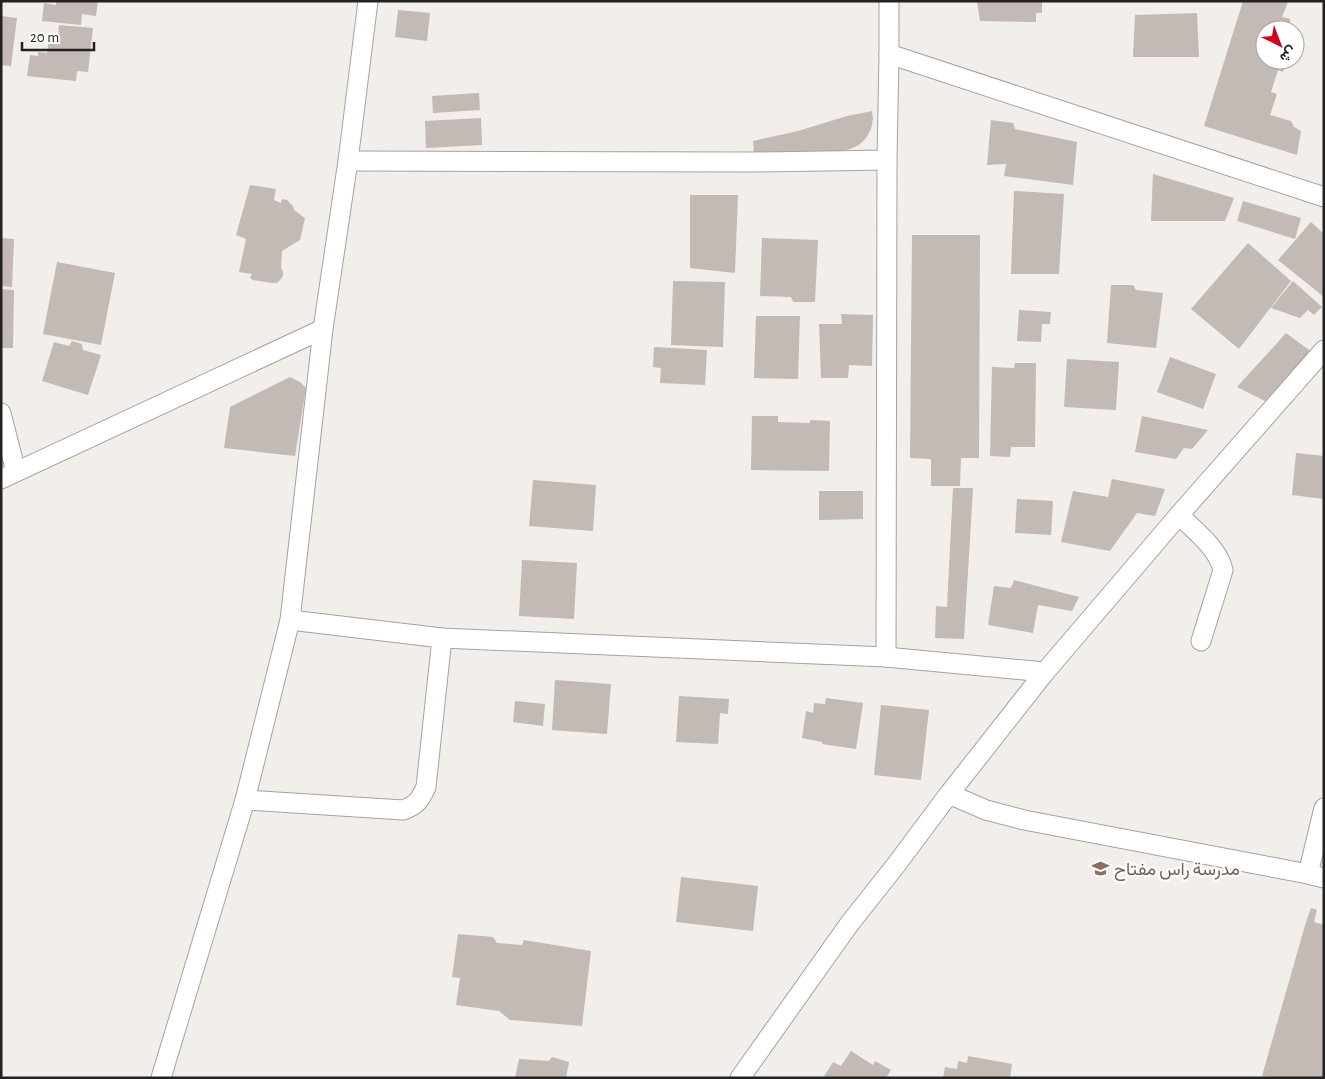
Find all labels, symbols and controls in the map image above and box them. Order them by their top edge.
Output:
scale bar [22,20,95,52]
north arrow [1255,20,1305,70]
text: 20 m [30,30,59,45]
text: ش [1276,42,1299,65]
school or university icon: مدرسة راس مفتاح [1090,859,1110,879]
place label: مدرسة راس مفتاح [1114,861,1240,881]

